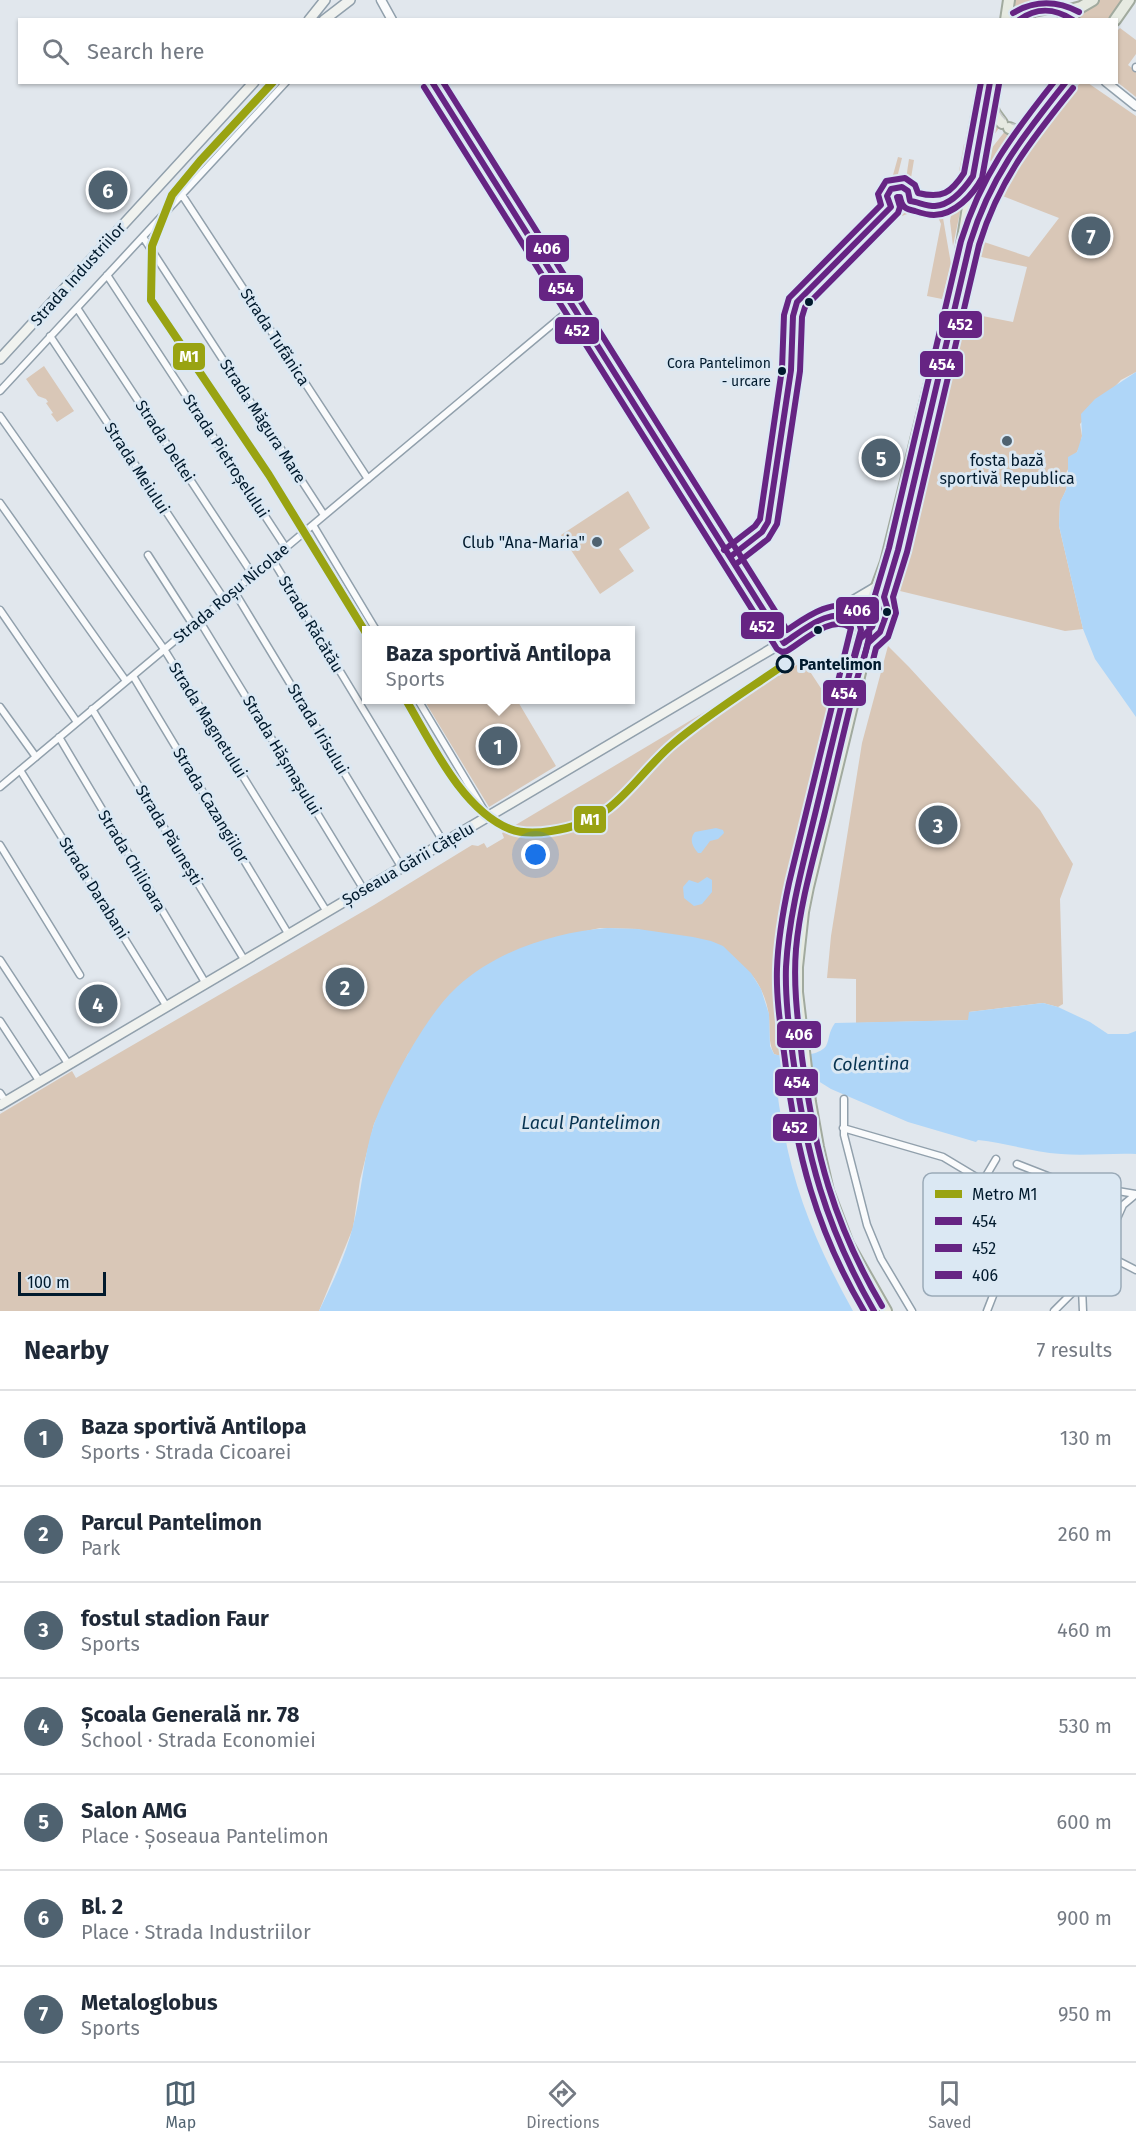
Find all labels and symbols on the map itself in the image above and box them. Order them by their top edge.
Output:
pin: 6 [88,168,128,213]
pin: 7 [1072,214,1110,258]
street label: Strada Industriilor [26,218,130,330]
line badge: 406 [525,234,570,263]
text: 406 [533,239,561,258]
line badge: 454 [538,274,584,302]
text: 454 [548,279,574,298]
street label: Strada Tufănica [237,285,313,389]
unlabelled marker [803,296,815,308]
line badge: 452 [938,310,983,339]
text: 452 [947,315,973,334]
line badge: 452 [554,316,600,345]
text: 452 [564,321,590,340]
line badge: M1 [172,342,206,371]
text: M1 [179,347,199,366]
line badge: 454 [919,350,964,378]
street label: Strada Măgura Mare [216,355,310,487]
place label: Cora Pantelimon - urcare [667,355,771,390]
text: 454 [929,355,955,374]
marker: Cora Pantelimon - urcare [776,365,788,377]
street label: Strada Pietroșelului [178,391,273,522]
street label: Strada Deltei [131,396,199,486]
street label: Strada Meiului [100,419,174,517]
marker: fosta bază sportivă Republica [1000,434,1014,448]
pin: 5 [862,436,900,480]
place label: fosta bază sportivă Republica [939,451,1075,488]
place label: Club "Ana-Maria" [462,533,585,552]
marker: Club "Ana-Maria" [590,535,604,549]
street label: Strada Roșu Nicolae [169,539,293,648]
street label: Strada Răcătău [275,572,347,676]
line badge: 406 [835,596,880,625]
text: 406 [843,601,871,620]
unlabelled marker [881,606,893,618]
line badge: 452 [740,611,785,640]
text: 452 [749,617,775,636]
unlabelled marker [812,624,824,636]
marker: Pantelimon [776,655,794,673]
place label: Pantelimon [799,655,882,674]
street label: Strada Magnetului [165,659,251,781]
line badge: 454 [822,679,867,707]
street label: Strada Irisului [284,680,352,778]
text: 454 [831,684,857,703]
street label: Strada Hășmașului [238,692,325,819]
pin: 1 [478,724,518,768]
street label: Strada Cazangiilor [169,744,253,867]
street label: Strada Păunești [131,781,206,889]
pin: 3 [918,802,958,848]
line badge: M1 [573,805,607,834]
street label: Strada Chilioara [94,807,170,915]
text: M1 [580,810,600,829]
street label: Șoseaua Gării Cățelu [339,819,478,910]
street label: Strada Darabani [55,834,133,942]
your location [521,840,550,869]
pin: 2 [326,964,364,1010]
pin: 4 [78,982,118,1026]
line badge: 406 [776,1020,822,1049]
text: 406 [785,1025,813,1044]
water label: Colentina [832,1052,910,1076]
line badge: 454 [774,1068,819,1097]
text: 454 [784,1073,810,1092]
water label: Lacul Pantelimon [521,1112,661,1134]
line badge: 452 [772,1113,818,1142]
text: 452 [782,1118,808,1137]
legend [923,1173,1121,1296]
text: Metro M1 [972,1185,1037,1204]
text: 454 [972,1212,997,1231]
text: 452 [972,1239,996,1258]
text: 406 [972,1266,998,1285]
scale bar [18,1269,106,1296]

